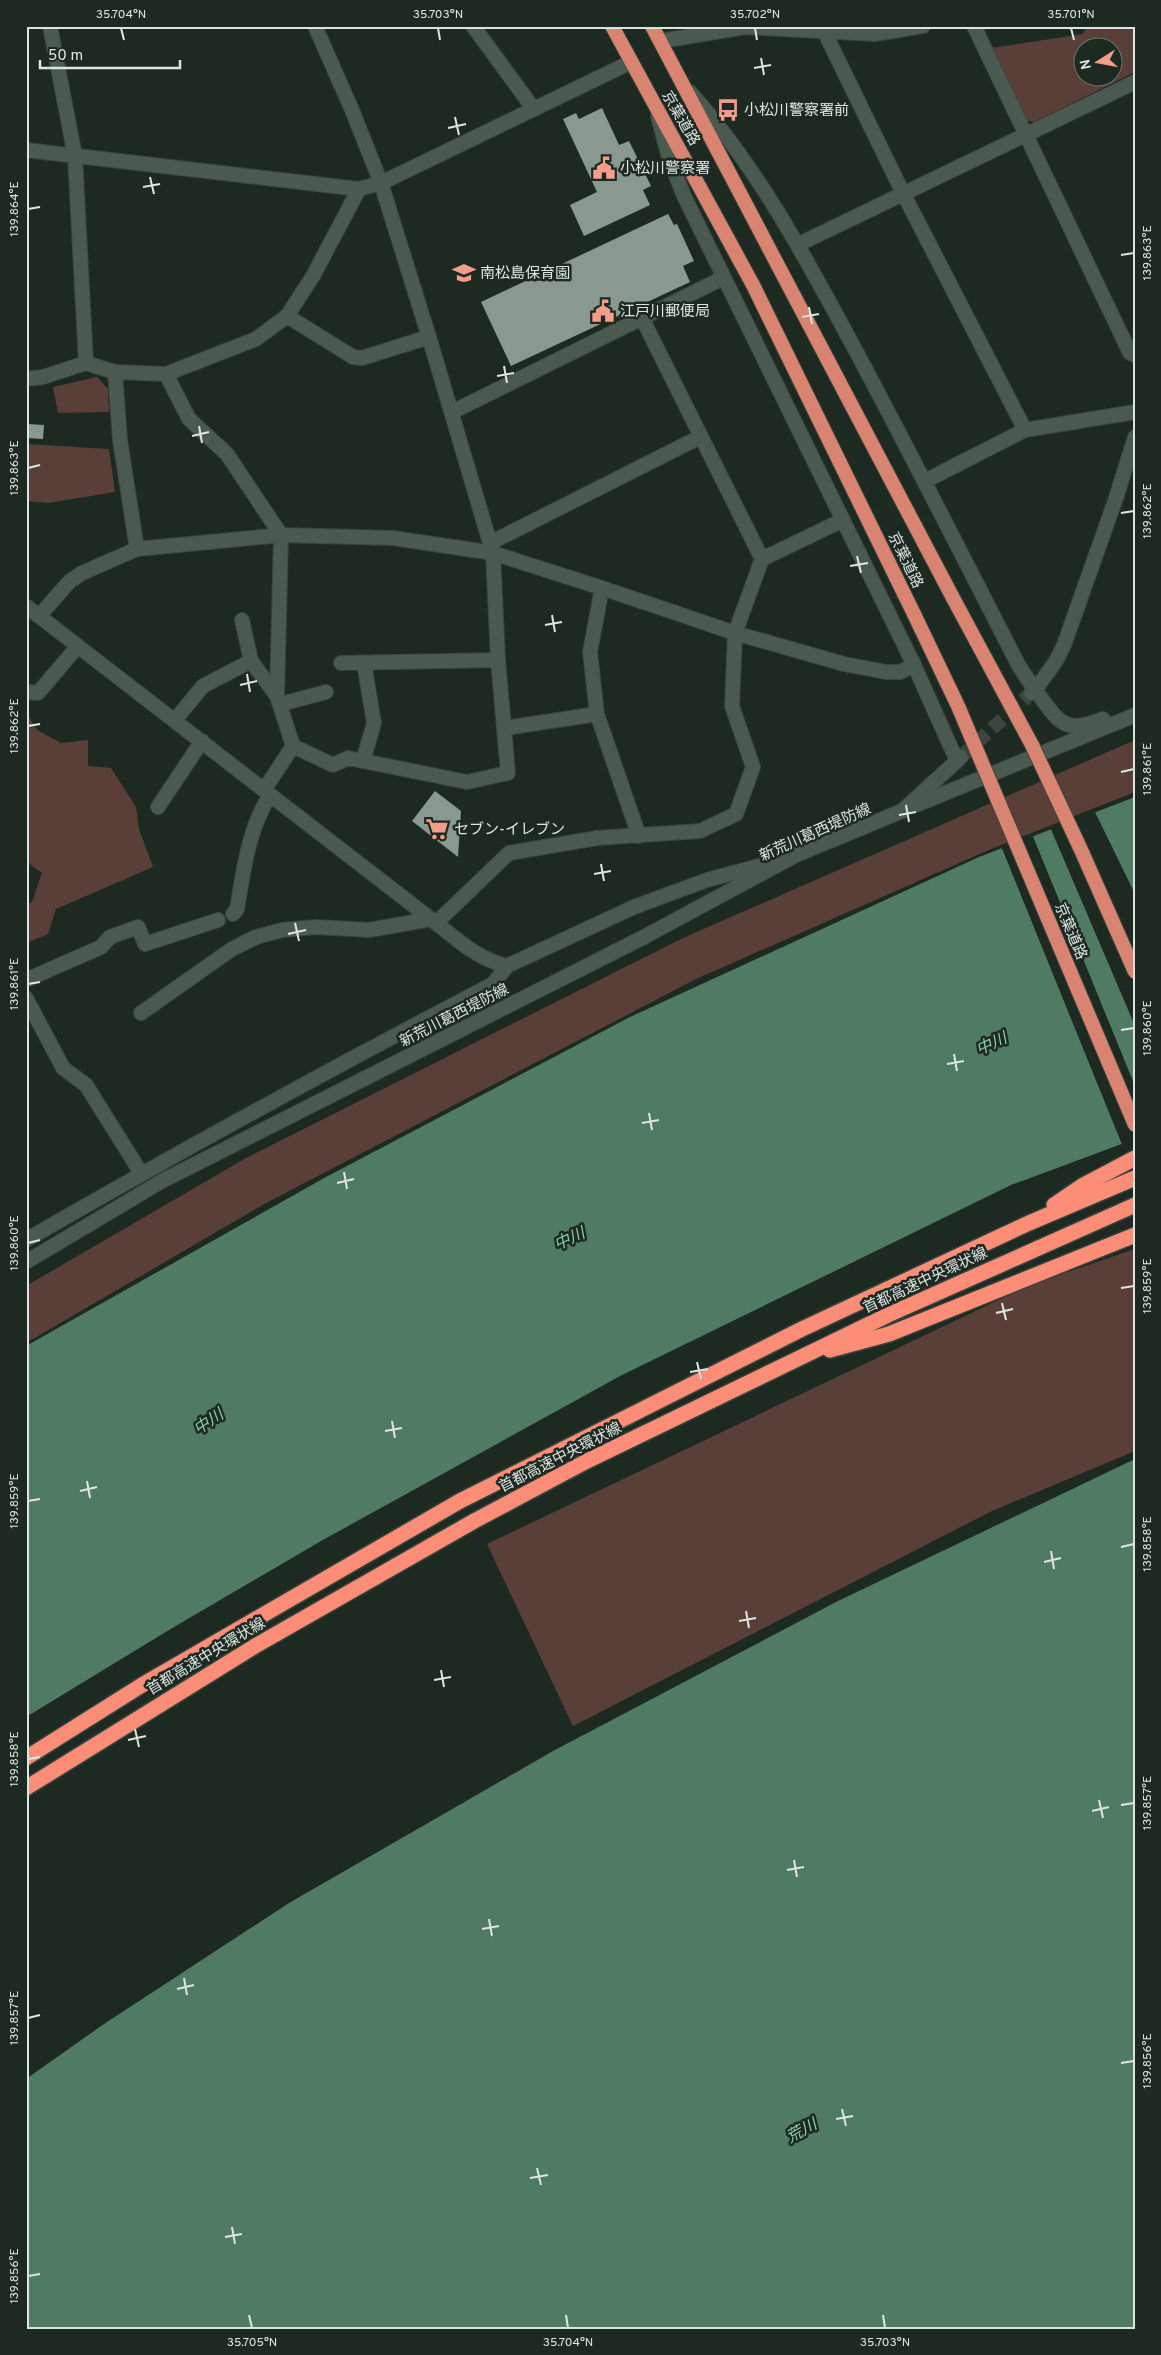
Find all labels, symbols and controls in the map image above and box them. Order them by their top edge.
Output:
text: 35.704°N [96,7,146,23]
text: 35.703°N [413,7,463,23]
text: 35.702°N [730,7,780,23]
text: 35.701°N [1047,7,1095,23]
scale bar [40,38,180,70]
north arrow [1074,38,1124,88]
text: 50 m [48,47,83,66]
text: N [1077,58,1096,71]
street label: 京葉道路 [656,88,703,149]
bus stop icon: 小松川警察署前 [715,97,741,123]
place label: 小松川警察署前 [744,102,849,121]
public building icon: 小松川警察署 [591,155,617,181]
place label: 小松川警察署 [620,160,710,179]
text: 139.864°E [7,181,23,237]
text: 139.863°E [1140,225,1156,281]
school or university icon: 南松島保育園 [451,260,477,286]
place label: 南松島保育園 [480,265,570,284]
public building icon: 江戸川郵便局 [590,298,616,324]
place label: 江戸川郵便局 [620,303,710,322]
text: 139.863°E [7,440,23,496]
text: 139.862°E [1140,483,1156,539]
street label: 京葉道路 [883,530,926,592]
text: 139.862°E [7,698,23,754]
text: 139.861°E [1140,743,1156,795]
street label: 新荒川葛西堤防線 [757,800,874,866]
supermarket icon: セブン-イレブン [424,816,450,842]
place label: セブン-イレブン [454,821,565,840]
street label: 京葉道路 [1049,900,1090,963]
text: 139.861°E [7,958,23,1010]
street label: 新荒川葛西堤防線 [397,981,512,1052]
text: 139.860°E [1140,1000,1156,1056]
water label: 中川 [973,1028,1012,1061]
text: 139.860°E [7,1215,23,1271]
water label: 中川 [551,1223,590,1256]
street label: 首都高速中央環状線 [860,1243,991,1318]
text: 139.859°E [1140,1258,1156,1314]
water label: 中川 [190,1404,230,1440]
street label: 首都高速中央環状線 [496,1418,625,1497]
text: 139.859°E [7,1473,23,1529]
text: 139.858°E [1140,1516,1156,1572]
street label: 首都高速中央環状線 [143,1614,270,1700]
text: 139.858°E [7,1731,23,1787]
text: 139.857°E [1140,1776,1156,1830]
text: 139.857°E [7,1991,23,2045]
text: 139.856°E [1140,2033,1156,2089]
water label: 荒川 [783,2114,823,2148]
text: 139.856°E [7,2248,23,2304]
text: 35.705°N [227,2335,277,2351]
text: 35.704°N [543,2335,593,2351]
text: 35.703°N [860,2335,910,2351]

